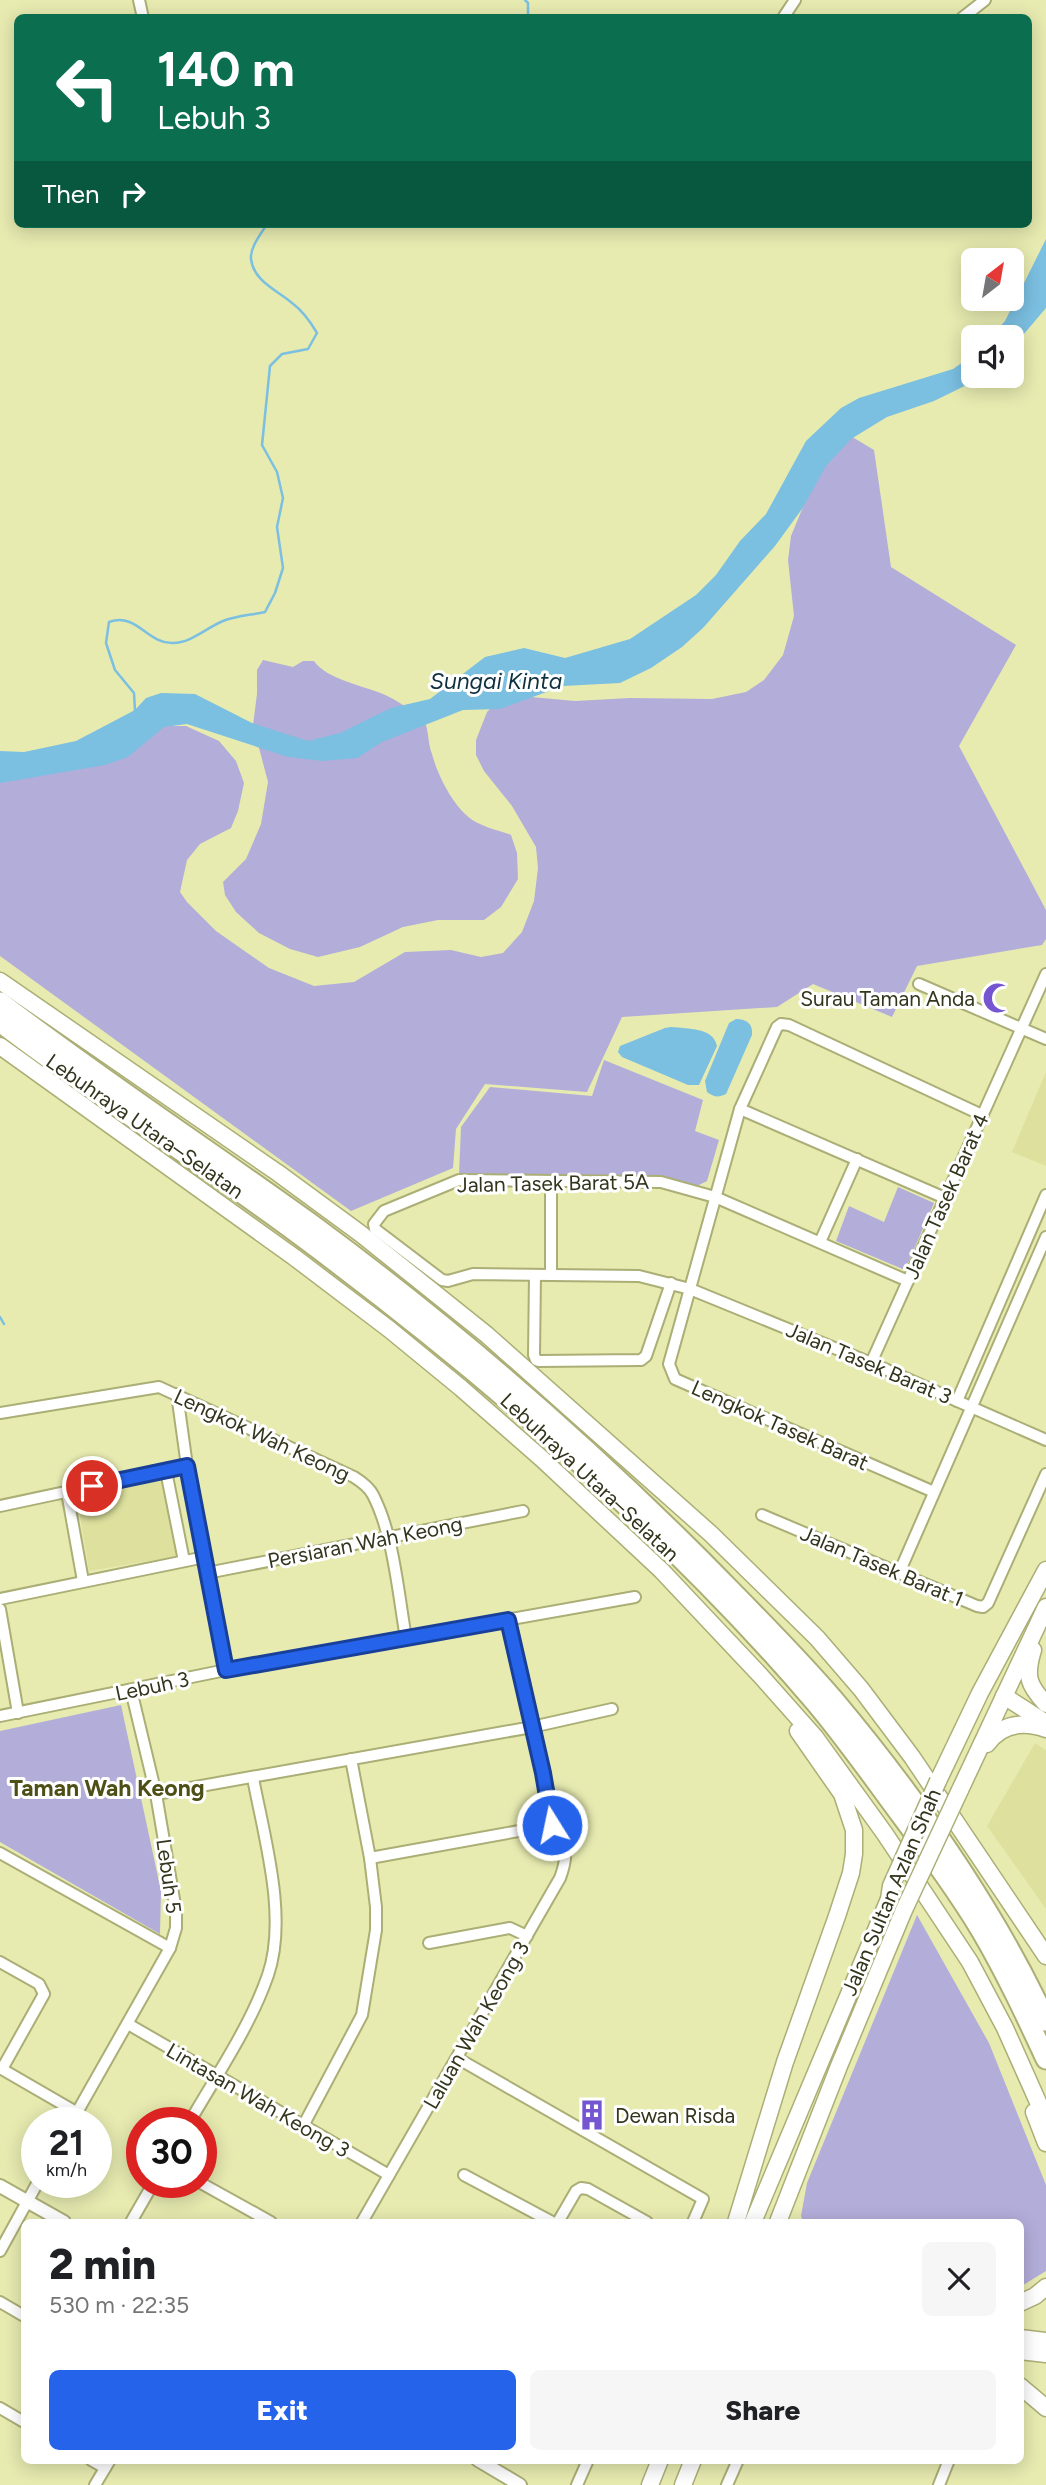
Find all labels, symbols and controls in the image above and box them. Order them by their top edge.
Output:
text: 140 m [157,39,295,98]
icon: left [42,42,133,133]
text: Lebuh 3 [157,99,271,137]
icon: right [114,175,152,213]
text: Then [42,178,100,210]
north arrow [961,248,1024,312]
map controls [961,248,1024,388]
button: sound [961,325,1024,388]
water label: Sungai Kinta [430,667,562,695]
mosque icon: Surau Taman Anda [981,981,1015,1015]
place label: Surau Taman Anda [800,986,975,1011]
street label: Lebuhraya Utara–Selatan [41,1048,249,1204]
street label: Jalan Tasek Barat 4 [898,1109,994,1283]
street label: Jalan Tasek Barat 5A [457,1169,649,1197]
street label: Jalan Tasek Barat 3 [783,1317,955,1409]
street label: Lengkok Tasek Barat [688,1375,872,1475]
street label: Lengkok Wah Keong [170,1383,354,1487]
street label: Lebuhraya Utara–Selatan [495,1388,685,1566]
pin [62,1456,122,1516]
icon: arrive [73,1467,111,1505]
street label: Persiaran Wah Keong [266,1511,464,1573]
street label: Jalan Tasek Barat 1 [797,1520,967,1612]
street label: Lebuh 3 [113,1666,191,1706]
district label: Taman Wah Keong [9,1774,205,1802]
street label: Jalan Sultan Azlan Shah [836,1785,946,1999]
position arrow [515,1788,589,1862]
street label: Lebuh 5 [151,1837,187,1915]
street label: Laluan Wah Keong 3 [418,1937,534,2113]
street label: Lintasan Wah Keong 3 [162,2037,354,2163]
building icon: Dewan Risda [575,2098,609,2132]
place label: Dewan Risda [615,2103,735,2128]
speed limit sign: 30 [126,2107,217,2198]
text: 21 [49,2122,84,2164]
text: km/h [46,2159,87,2181]
text: 2 min [49,2239,156,2290]
button: close [922,2242,996,2316]
text: 530 m · 22:35 [49,2291,189,2319]
button: Exit [49,2370,516,2450]
button: Share [530,2370,996,2450]

